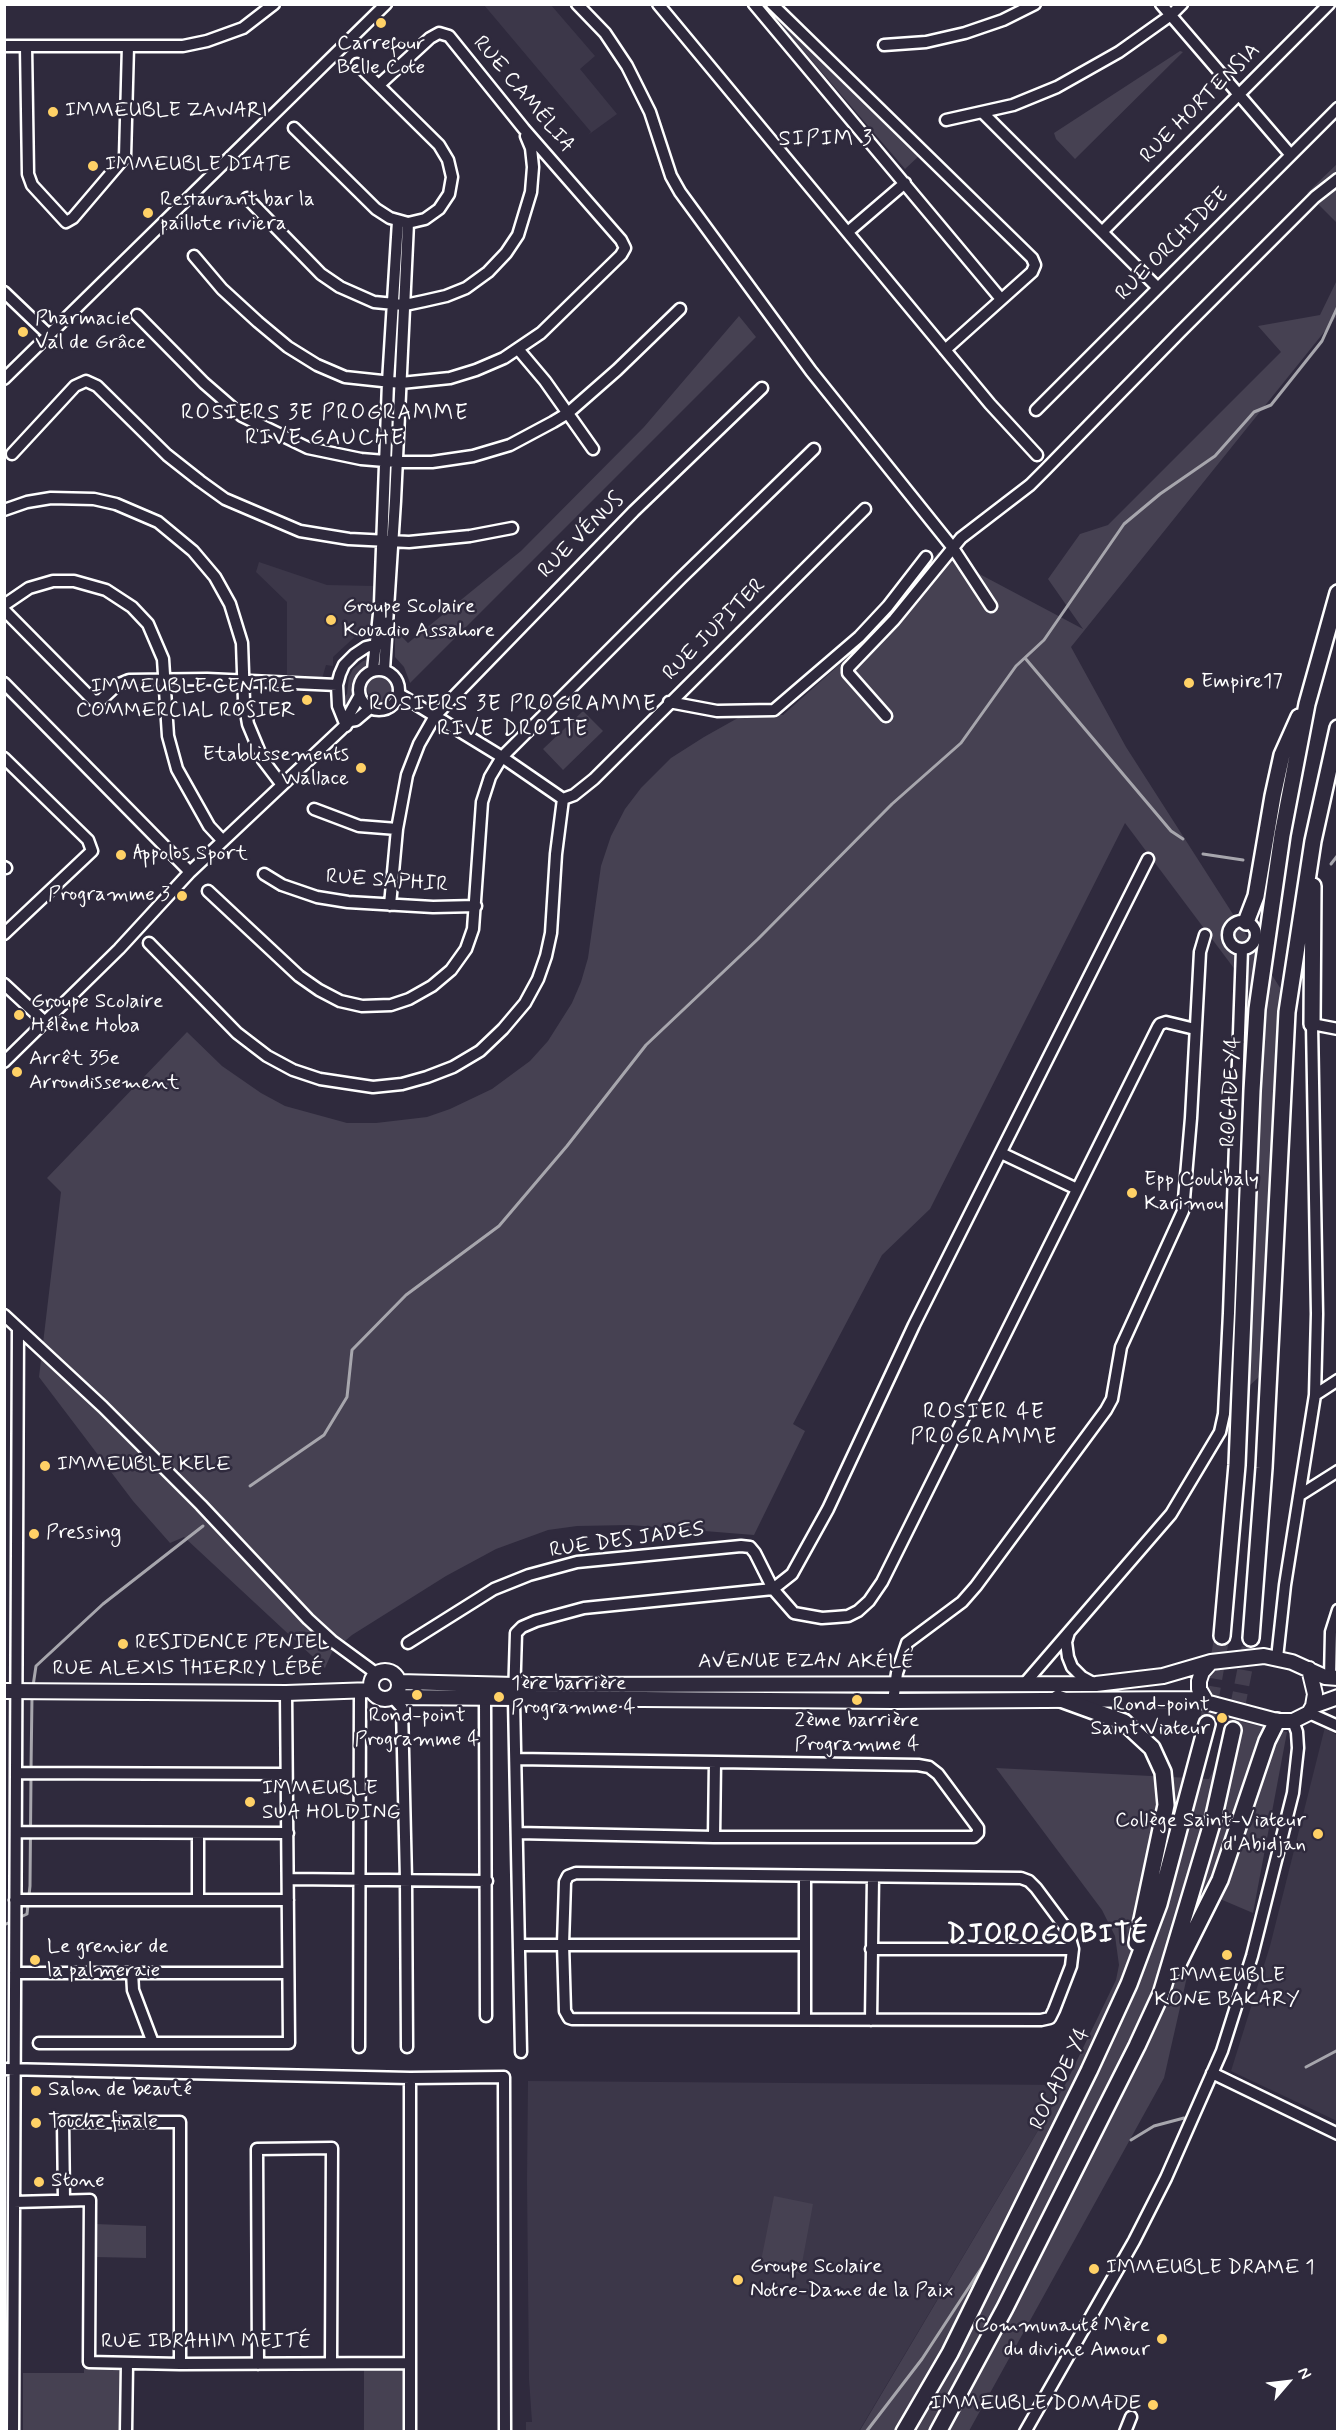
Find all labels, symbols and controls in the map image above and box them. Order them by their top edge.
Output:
marker: Carrefour Belle Cote [374,16,388,30]
street label: RUE CAMÉLIA [467,31,579,159]
place label: Carrefour Belle Cote [337,32,425,82]
street label: RUE HORTENSIA [1136,39,1266,169]
place label: IMMEUBLE ZAWARI [65,99,268,125]
marker: IMMEUBLE ZAWARI [46,105,60,119]
district label: SIPIM 3 [779,127,873,153]
place label: IMMEUBLE DIATE [105,153,291,179]
marker: IMMEUBLE DIATE [86,159,100,173]
street label: RUE ORCHIDEE [1111,183,1235,307]
place label: Restaurant bar la paillote riviera [160,188,315,238]
marker: Restaurant bar la paillote riviera [141,206,155,220]
place label: Pharmacie Val de Grâce [35,307,146,357]
marker: Pharmacie Val de Grâce [16,325,30,339]
district label: ROSIERS 3E PROGRAMME RIVE GAUCHE [180,401,470,452]
street label: RUE VÉNUS [534,488,630,584]
street label: RUE JUPITER [658,573,772,687]
place label: Groupe Scolaire Kouadio Assahore [343,595,495,645]
marker: Groupe Scolaire Kouadio Assahore [324,613,338,627]
place label: Empire17 [1201,670,1283,696]
place label: IMMEUBLE CENTRE COMMERCIAL ROSIER [76,675,295,725]
marker: Empire17 [1182,676,1196,690]
district label: ROSIERS 3E PROGRAMME RIVE DROITE [368,692,658,744]
marker: IMMEUBLE CENTRE COMMERCIAL ROSIER [300,693,314,707]
place label: Etablissements Wallace [202,743,349,793]
marker: Etablissements Wallace [354,761,368,775]
place label: Appolos Sport [133,842,248,868]
marker: Appolos Sport [114,848,128,862]
street label: RUE SAPHIR [325,865,449,899]
place label: Programme 3 [48,883,170,909]
marker: Programme 3 [175,889,189,903]
place label: Groupe Scolaire Hélène Hoba [31,990,163,1040]
marker: Groupe Scolaire Hélène Hoba [12,1008,26,1022]
street label: ROCADE Y4 [1217,1036,1247,1148]
place label: Arrêt 35e Arrondissement [29,1047,179,1097]
marker: Arrêt 35e Arrondissement [10,1065,24,1079]
place label: Epp Coulibaly Karimou [1144,1168,1259,1218]
marker: Epp Coulibaly Karimou [1125,1186,1139,1200]
district label: ROSIER 4E PROGRAMME [911,1400,1057,1452]
place label: IMMEUBLE KELE [57,1453,231,1479]
marker: IMMEUBLE KELE [38,1459,52,1473]
street label: RUE DES JADES [548,1518,706,1564]
place label: Pressing [46,1521,121,1547]
marker: Pressing [27,1527,41,1541]
place label: RESIDENCE PENIEL [135,1631,330,1657]
marker: RESIDENCE PENIEL [116,1637,130,1651]
street label: AVENUE EZAN AKÉLÉ [698,1650,914,1676]
street label: RUE ALEXIS THIERRY LÉBÉ [52,1657,324,1683]
place label: 1ère barrière Programme 4 [511,1672,636,1722]
marker: Rond-point Programme 4 [410,1688,424,1702]
marker: 1ère barrière Programme 4 [492,1690,506,1704]
marker: 2ème barrière Programme 4 [850,1693,864,1707]
place label: Rond-point Saint Viateur [1090,1693,1210,1743]
place label: Rond-point Programme 4 [355,1704,479,1754]
place label: 2ème barrière Programme 4 [795,1709,919,1759]
marker: Rond-point Saint Viateur [1215,1711,1229,1725]
place label: IMMEUBLE SUA HOLDING [262,1777,400,1827]
marker: IMMEUBLE SUA HOLDING [243,1795,257,1809]
place label: Collège Saint-Viateur d'Abidjan [1115,1809,1306,1859]
marker: Collège Saint-Viateur d'Abidjan [1311,1827,1325,1841]
district label: DJOROGOBITÉ [947,1920,1149,1952]
place label: Le grenier de la palmeraie [47,1935,168,1985]
marker: IMMEUBLE KONE BAKARY [1220,1948,1234,1962]
marker: Le grenier de la palmeraie [28,1953,42,1967]
place label: IMMEUBLE KONE BAKARY [1154,1964,1300,2014]
street label: ROCADE Y4 [1025,2024,1097,2134]
place label: Salon de beauté [48,2078,192,2104]
marker: Salon de beauté [29,2084,43,2098]
place label: Touche finale [48,2110,158,2136]
marker: Touche finale [29,2116,43,2130]
place label: Stone [51,2169,105,2195]
marker: Stone [32,2175,46,2189]
place label: Groupe Scolaire Notre-Dame de la Paix [750,2255,953,2305]
place label: IMMEUBLE DRAME 1 [1106,2256,1315,2282]
marker: IMMEUBLE DRAME 1 [1087,2262,1101,2276]
marker: Groupe Scolaire Notre-Dame de la Paix [731,2273,745,2287]
place label: Communauté Mère du divine Amour [974,2314,1150,2364]
street label: RUE IBRAHIM MEITÉ [101,2330,311,2356]
marker: Communauté Mère du divine Amour [1155,2332,1169,2346]
north arrow [1258,2352,1318,2412]
text: N [1293,2364,1316,2383]
place label: IMMEUBLE DOMADE [931,2392,1141,2418]
marker: IMMEUBLE DOMADE [1146,2398,1160,2412]

